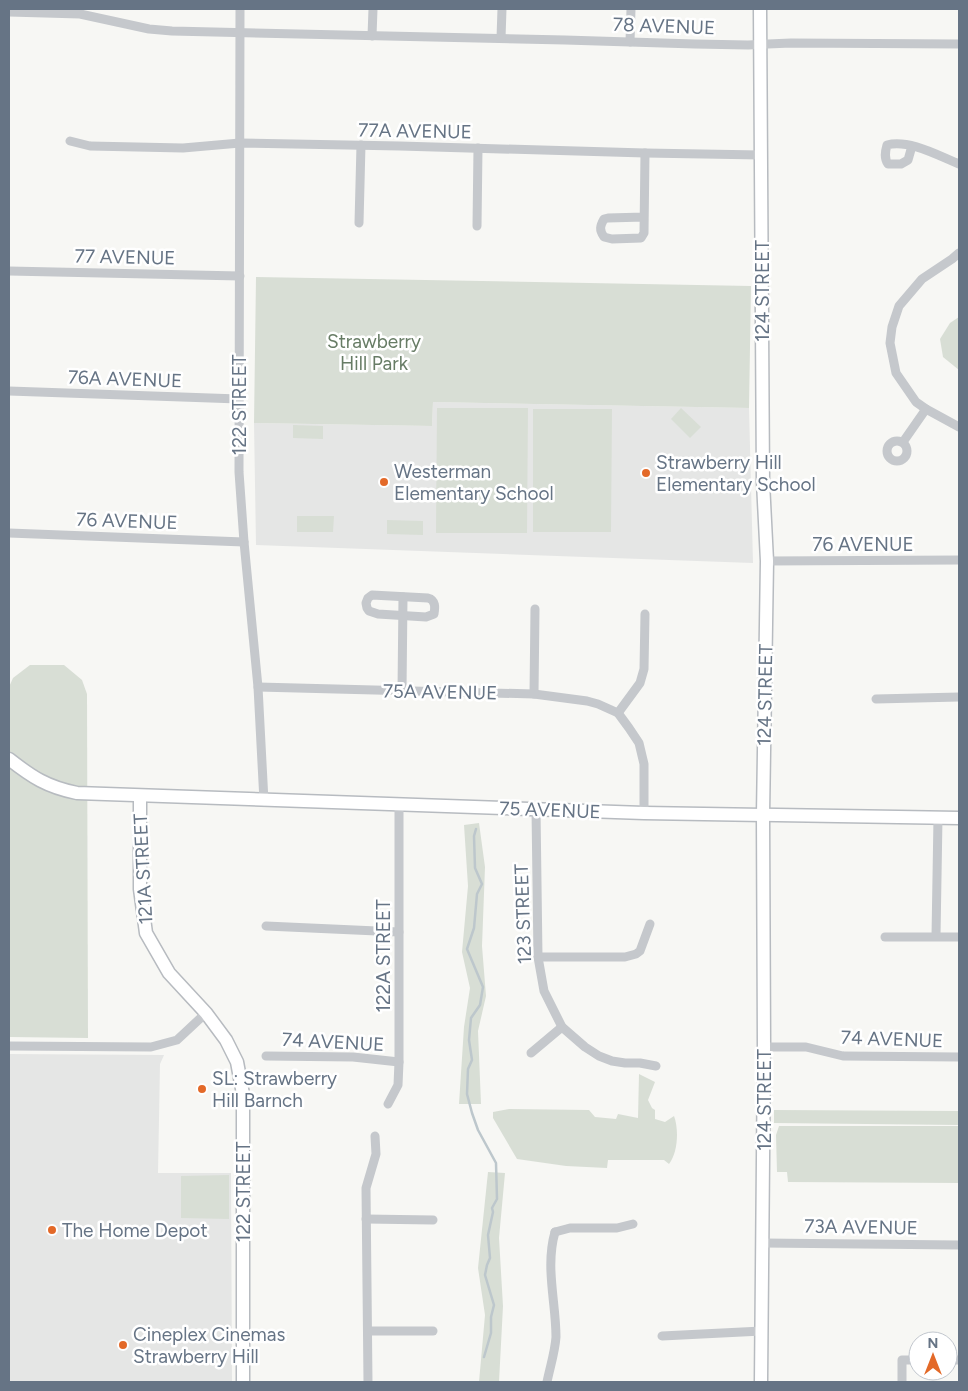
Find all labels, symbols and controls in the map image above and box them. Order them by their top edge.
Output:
street label: 78 AVENUE [612,13,716,39]
street label: 77A AVENUE [358,119,472,143]
street label: 124 STREET [751,239,774,342]
street label: 77 AVENUE [74,245,176,269]
park label: Strawberry Hill Park [327,330,421,375]
street label: 122 STREET [228,354,251,455]
street label: 76A AVENUE [67,366,183,392]
place label: Strawberry Hill Elementary School [656,451,816,496]
place label: Westerman Elementary School [394,460,554,505]
marker: Strawberry Hill Elementary School [640,467,652,479]
marker: Westerman Elementary School [378,476,390,488]
street label: 76 AVENUE [76,508,178,534]
street label: 76 AVENUE [812,533,914,556]
street label: 124 STREET [753,643,777,746]
street label: 75A AVENUE [383,680,497,704]
street label: 75 AVENUE [499,797,601,823]
street label: 121A STREET [129,813,157,925]
street label: 123 STREET [510,863,536,965]
street label: 122A STREET [372,899,395,1013]
street label: 74 AVENUE [840,1026,944,1052]
street label: 74 AVENUE [281,1028,385,1056]
street label: 124 STREET [753,1048,776,1151]
place label: SL: Strawberry Hill Barnch [212,1067,337,1112]
marker: SL: Strawberry Hill Barnch [196,1083,208,1095]
street label: 122 STREET [232,1141,255,1242]
street label: 73A AVENUE [804,1215,918,1239]
place label: The Home Depot [62,1219,208,1242]
marker: The Home Depot [46,1224,58,1236]
place label: Cineplex Cinemas Strawberry Hill [133,1323,285,1368]
north arrow [908,1331,958,1381]
text: N [928,1335,938,1352]
marker: Cineplex Cinemas Strawberry Hill [117,1339,129,1351]

